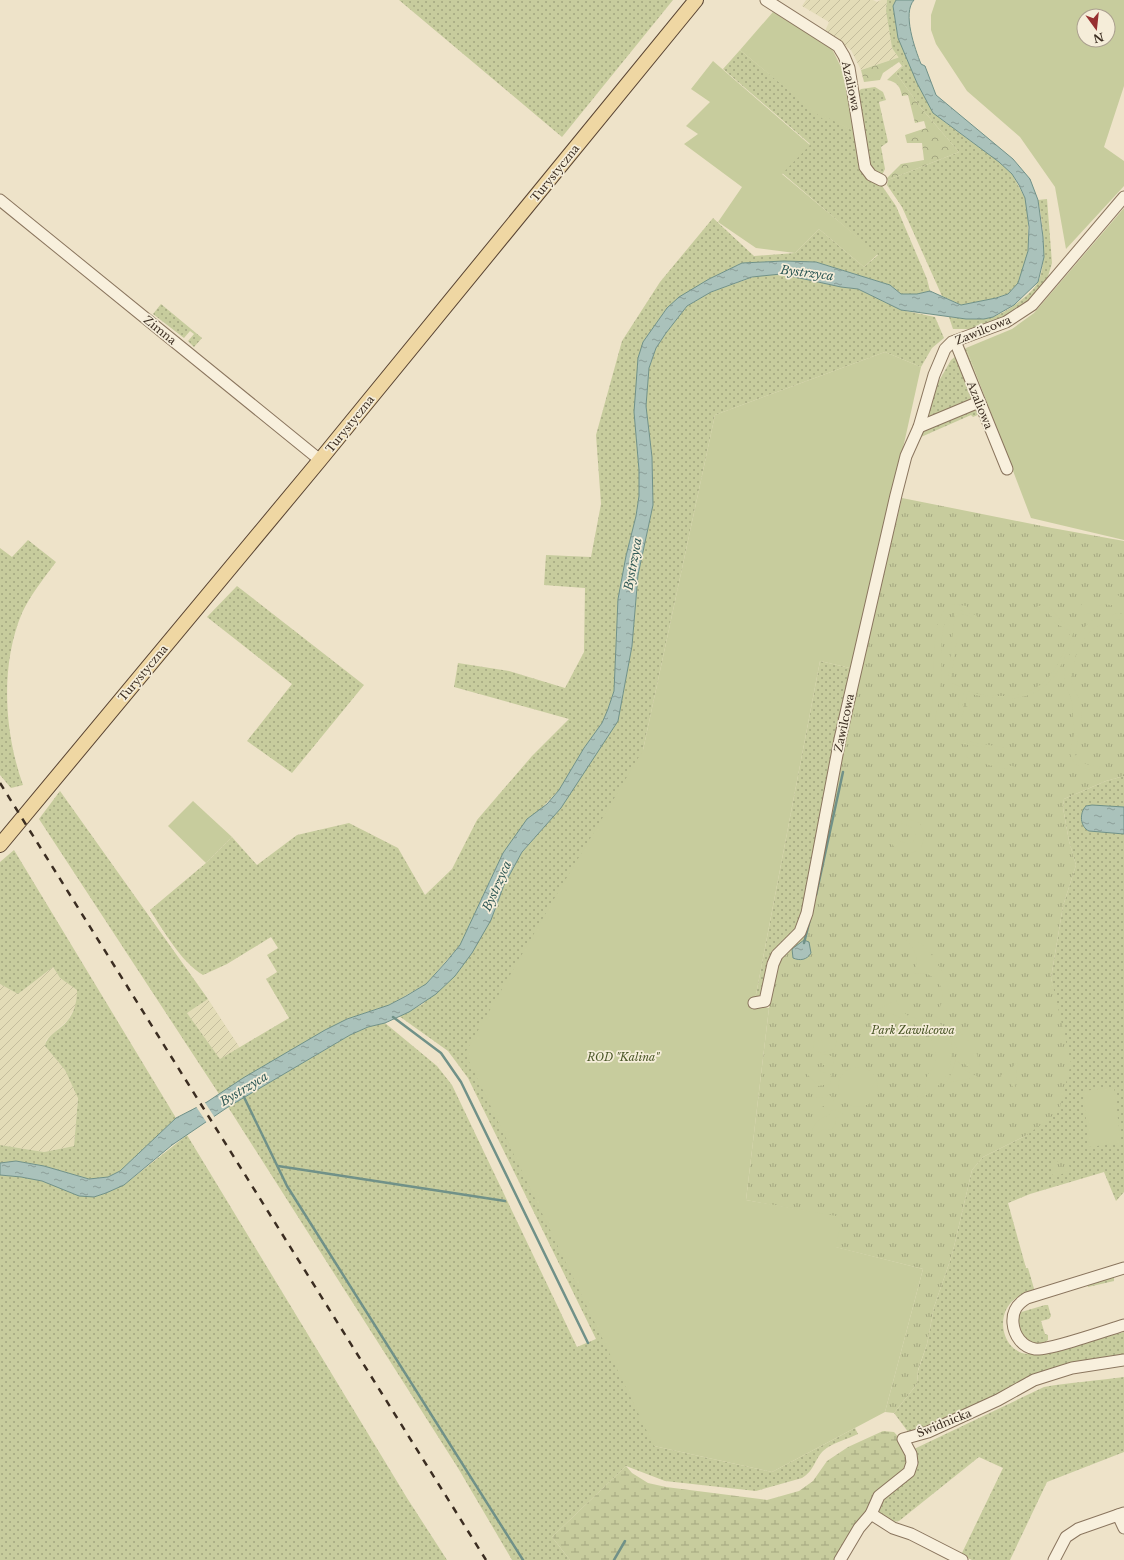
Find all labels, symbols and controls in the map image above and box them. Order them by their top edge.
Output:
north arrow [1076,8,1116,48]
text: N [1091,30,1105,46]
street label: Azaliowa [839,59,863,113]
street label: Turystyczna [528,141,583,204]
water label: Bystrzyca [779,262,835,283]
street label: Zawilcowa [953,312,1014,348]
street label: Zimna [141,313,180,348]
street label: Azaliowa [964,378,996,432]
street label: Turystyczna [323,392,378,455]
water label: Bystrzyca [620,536,645,592]
street label: Turystyczna [115,641,171,704]
street label: Zawilcowa [831,692,857,753]
water label: Bystrzyca [478,858,514,914]
park label: Park Zawilcowa [870,1023,955,1037]
park label: ROD "Kalina" [586,1050,660,1064]
water label: Bystrzyca [216,1068,271,1109]
street label: Świdnicka [915,1405,974,1440]

